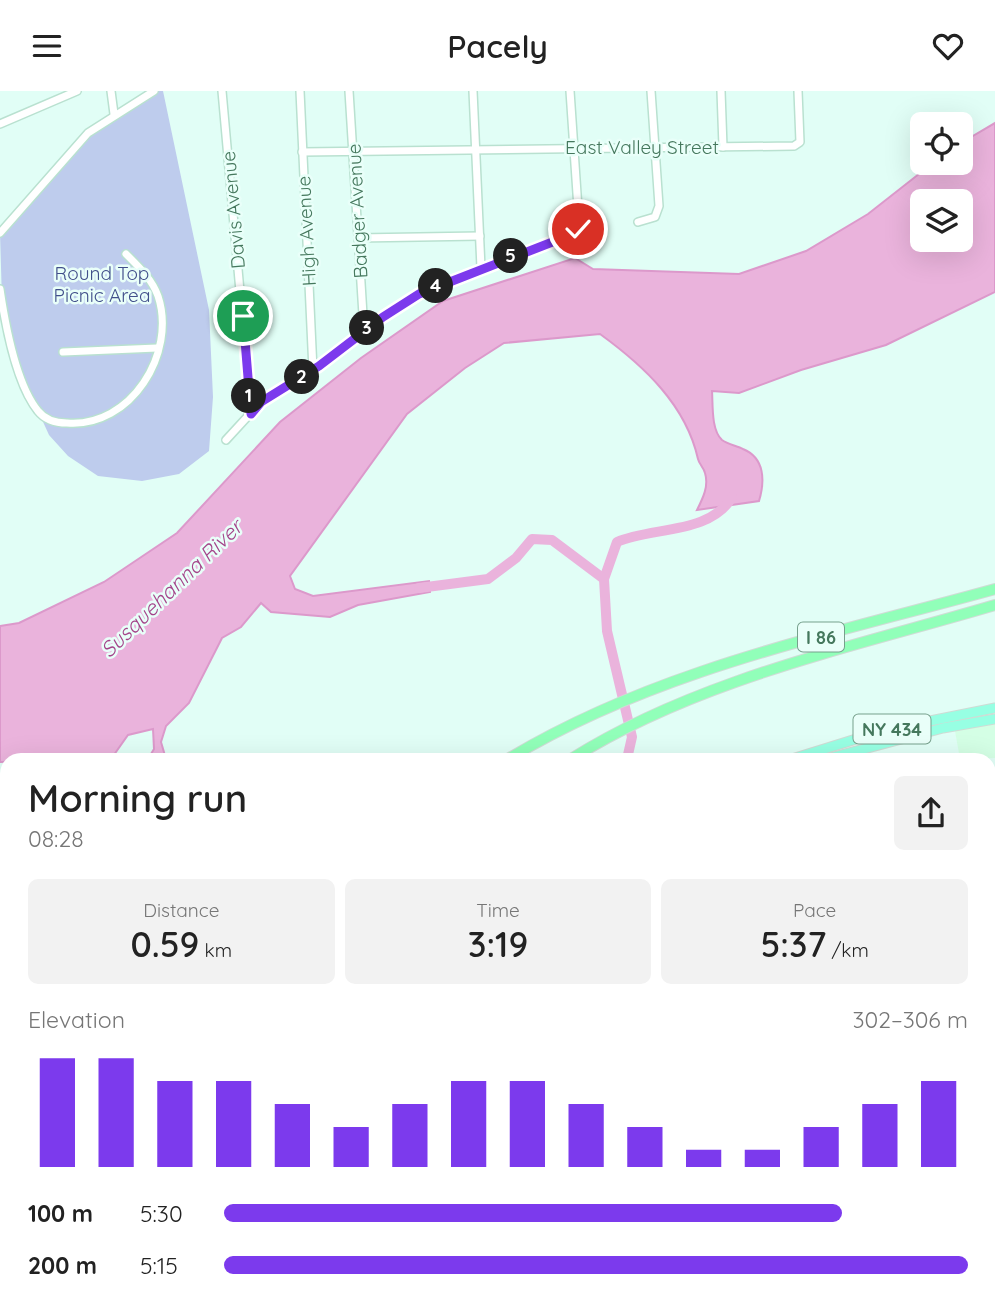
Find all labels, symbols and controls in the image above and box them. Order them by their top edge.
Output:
text: Pacely [447,26,548,66]
icon: menu [28,27,66,65]
icon: heart [929,27,967,65]
map controls [910,112,973,252]
button: locate [910,112,973,175]
street label: East Valley Street [565,135,719,159]
street label: Badger Avenue [341,143,373,279]
street label: Davis Avenue [216,150,250,270]
street label: High Avenue [291,175,321,287]
button: layers [910,189,973,252]
pin [548,199,608,259]
icon: check [559,210,597,248]
pin: 5 [494,239,528,273]
text: 5 [505,243,516,267]
park label: Round Top Picnic Area [54,261,150,307]
pin: 4 [418,269,453,303]
text: 4 [430,273,441,297]
pin [213,286,273,346]
icon: arrive [224,297,262,335]
pin: 3 [350,310,384,345]
text: 3 [361,315,372,339]
pin: 2 [284,359,320,395]
text: 2 [296,364,307,388]
pin: 1 [232,379,266,413]
text: 1 [245,383,252,407]
water label: Susquehanna River [95,512,249,662]
road number: I 86 [798,623,844,651]
road number: NY 434 [854,715,931,743]
text: Morning run [28,774,247,822]
button: share [894,776,968,850]
text: 08:28 [28,824,84,853]
text: Distance [143,898,219,922]
text: Time [476,898,520,922]
text: Pace [793,898,836,922]
text: 0.59 [131,922,199,966]
text: 3:19 [468,922,528,966]
text: 5:37 [760,922,826,966]
text: km [199,938,232,962]
text: /km [826,938,869,962]
text: Elevation [28,1005,125,1034]
text: 302–306 m [852,1005,968,1034]
text: 100 m [28,1199,93,1228]
text: 5:30 [140,1199,183,1228]
text: 200 m [28,1251,97,1280]
text: 5:15 [140,1251,178,1280]

